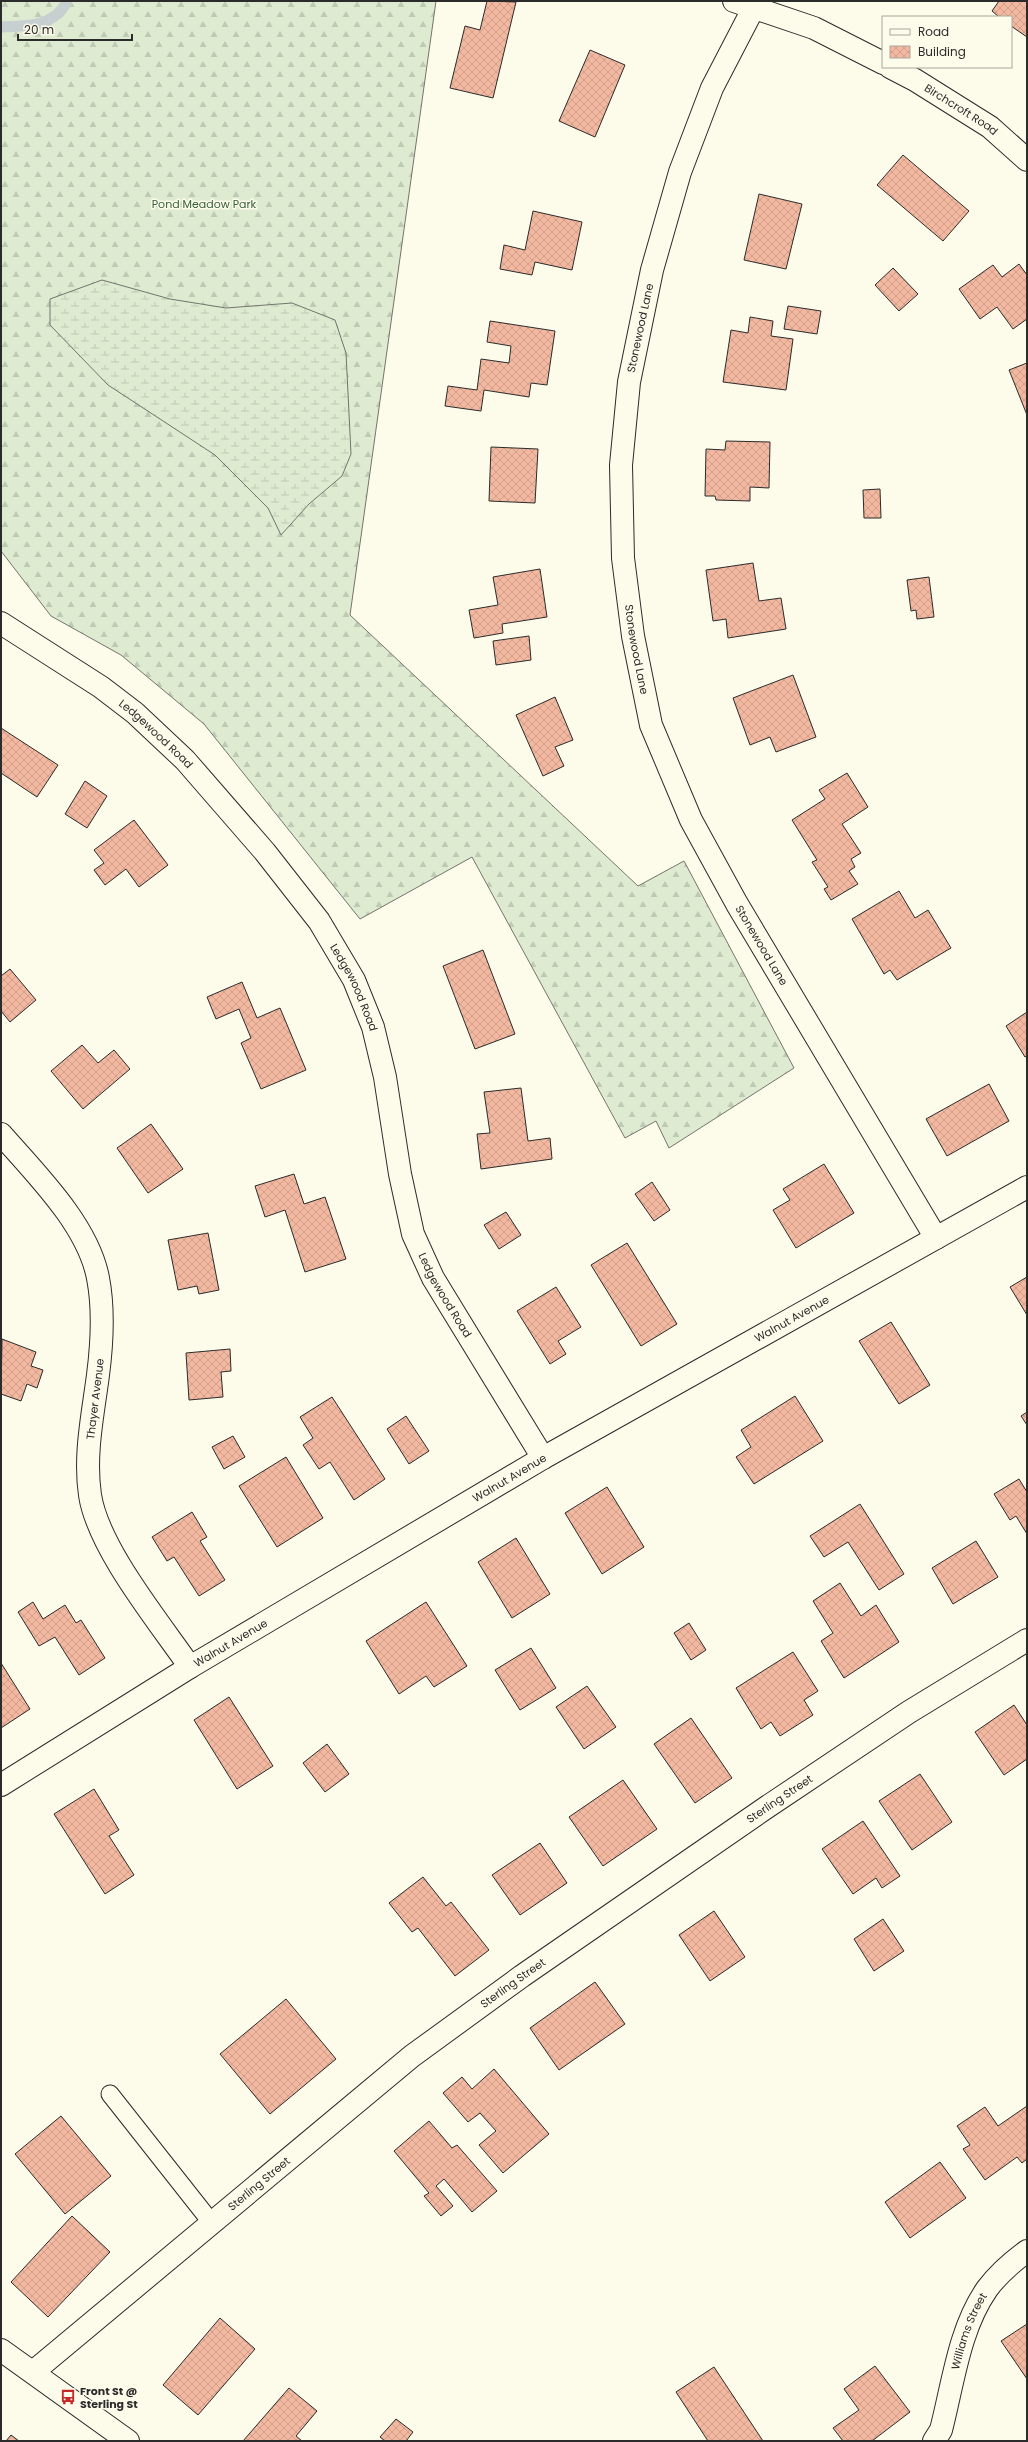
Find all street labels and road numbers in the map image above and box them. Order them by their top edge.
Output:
street label: Birchcroft Road [921,80,1002,139]
street label: Stonewood Lane [623,282,657,374]
street label: Stonewood Lane [621,604,653,696]
street label: Ledgewood Road [116,696,197,772]
street label: Stonewood Lane [731,902,792,989]
street label: Ledgewood Road [326,941,382,1032]
street label: Ledgewood Road [415,1250,476,1341]
street label: Walnut Avenue [751,1291,832,1346]
street label: Thayer Avenue [82,1357,108,1441]
street label: Walnut Avenue [469,1450,549,1506]
street label: Walnut Avenue [191,1615,271,1671]
street label: Sterling Street [743,1771,816,1827]
street label: Sterling Street [477,1954,549,2012]
street label: Sterling Street [224,2153,293,2214]
street label: Williams Street [947,2289,991,2371]

